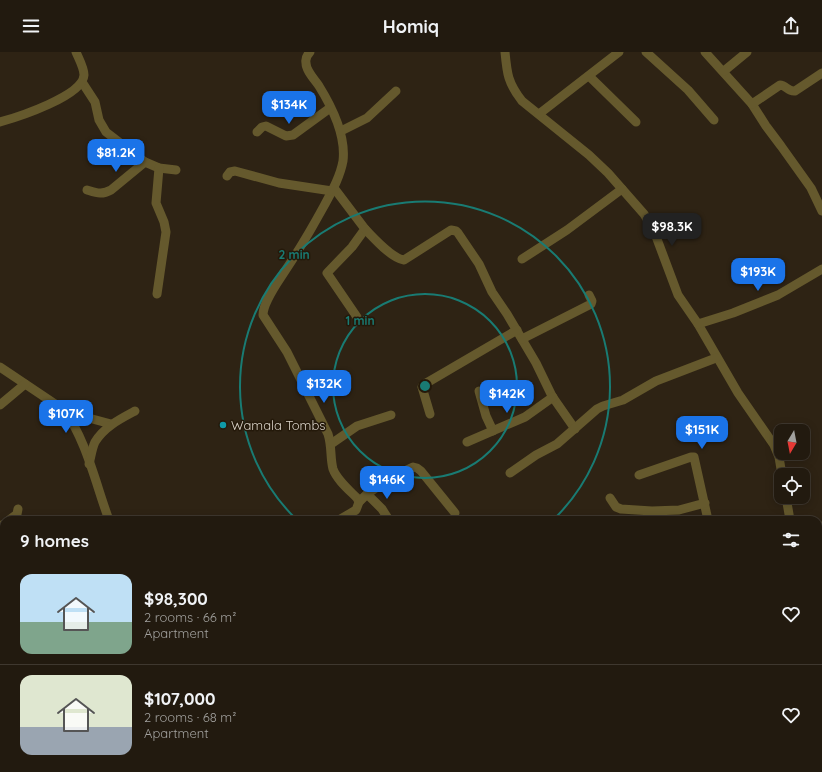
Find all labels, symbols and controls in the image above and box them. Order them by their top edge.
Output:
icon: menu [20,15,42,37]
text: Homiq [383,15,439,38]
icon: share [780,15,802,37]
pin: $134K [261,91,317,125]
text: $134K [271,96,307,112]
pin: $81.2K [83,139,149,173]
text: $81.2K [96,144,136,160]
pin: $98.3K [639,213,705,247]
text: $98.3K [651,218,693,234]
text: 2 min [278,247,310,262]
pin: $193K [730,258,786,292]
text: $193K [740,263,776,279]
text: 1 min [345,313,375,328]
pin: $132K [296,370,352,404]
text: $132K [306,375,342,391]
centre of rings [418,379,432,393]
pin: $142K [479,380,535,414]
text: $142K [489,385,525,401]
pin: $107K [38,400,94,434]
text: $107K [48,405,84,421]
pin: $151K [674,416,730,450]
place label: Wamala Tombs [231,417,325,433]
marker: Wamala Tombs [218,420,228,430]
text: $151K [685,421,719,437]
north arrow [774,424,810,460]
map controls [774,424,810,504]
pin: $146K [359,466,415,500]
button: locate [774,468,810,504]
text: $146K [369,471,405,487]
icon: filters [780,529,802,551]
text: 9 homes [20,530,89,551]
text: $98,300 [144,588,208,609]
icon: home [52,590,100,638]
icon: heart [780,603,802,625]
text: 2 rooms · 66 m² [144,609,236,625]
text: Apartment [144,625,209,641]
text: $107,000 [144,688,215,709]
icon: home [52,691,100,739]
icon: heart [780,704,802,726]
text: 2 rooms · 68 m² [144,709,236,725]
text: Apartment [144,725,209,741]

